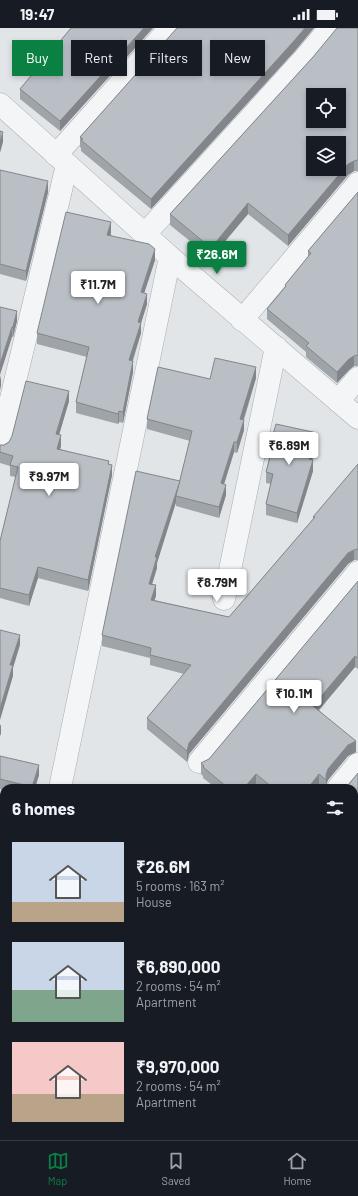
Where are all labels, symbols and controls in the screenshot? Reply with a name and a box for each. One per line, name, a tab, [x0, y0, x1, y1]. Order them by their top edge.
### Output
text: 19:47	[20, 5, 54, 23]
chip: Buy	[12, 40, 63, 76]
chip: Rent	[71, 40, 127, 76]
chip: Filters	[135, 40, 202, 76]
chip: New	[210, 40, 265, 76]
map controls	[306, 88, 346, 176]
button: locate	[306, 88, 346, 128]
button: layers	[306, 136, 346, 176]
pin: ₹26.6M	[184, 241, 250, 275]
text: ₹26.6M	[196, 246, 238, 262]
pin: ₹11.7M	[65, 271, 131, 305]
text: ₹11.7M	[80, 276, 116, 292]
pin: ₹6.89M	[256, 432, 322, 466]
text: ₹6.89M	[268, 437, 310, 453]
pin: ₹9.97M	[16, 463, 82, 497]
text: ₹9.97M	[29, 468, 69, 484]
pin: ₹8.79M	[184, 569, 250, 603]
text: ₹8.79M	[197, 574, 237, 590]
pin: ₹10.1M	[261, 680, 327, 714]
text: ₹10.1M	[276, 685, 312, 701]
icon: filters	[324, 797, 346, 819]
text: 6 homes	[12, 798, 75, 818]
text: ₹26.6M	[136, 856, 190, 876]
icon: home	[44, 858, 92, 906]
text: 5 rooms · 163 m²	[136, 878, 225, 894]
text: House	[136, 894, 172, 910]
text: ₹6,890,000	[136, 956, 220, 976]
icon: home	[44, 958, 92, 1006]
text: 2 rooms · 54 m²	[136, 978, 221, 994]
text: Apartment	[136, 994, 197, 1010]
text: ₹9,970,000	[136, 1056, 220, 1076]
icon: home	[44, 1058, 92, 1106]
text: 2 rooms · 54 m²	[136, 1078, 221, 1094]
text: Apartment	[136, 1094, 197, 1110]
tab: Map	[47, 1150, 69, 1187]
tab: Saved	[162, 1150, 190, 1187]
tab: Home	[283, 1150, 311, 1187]

